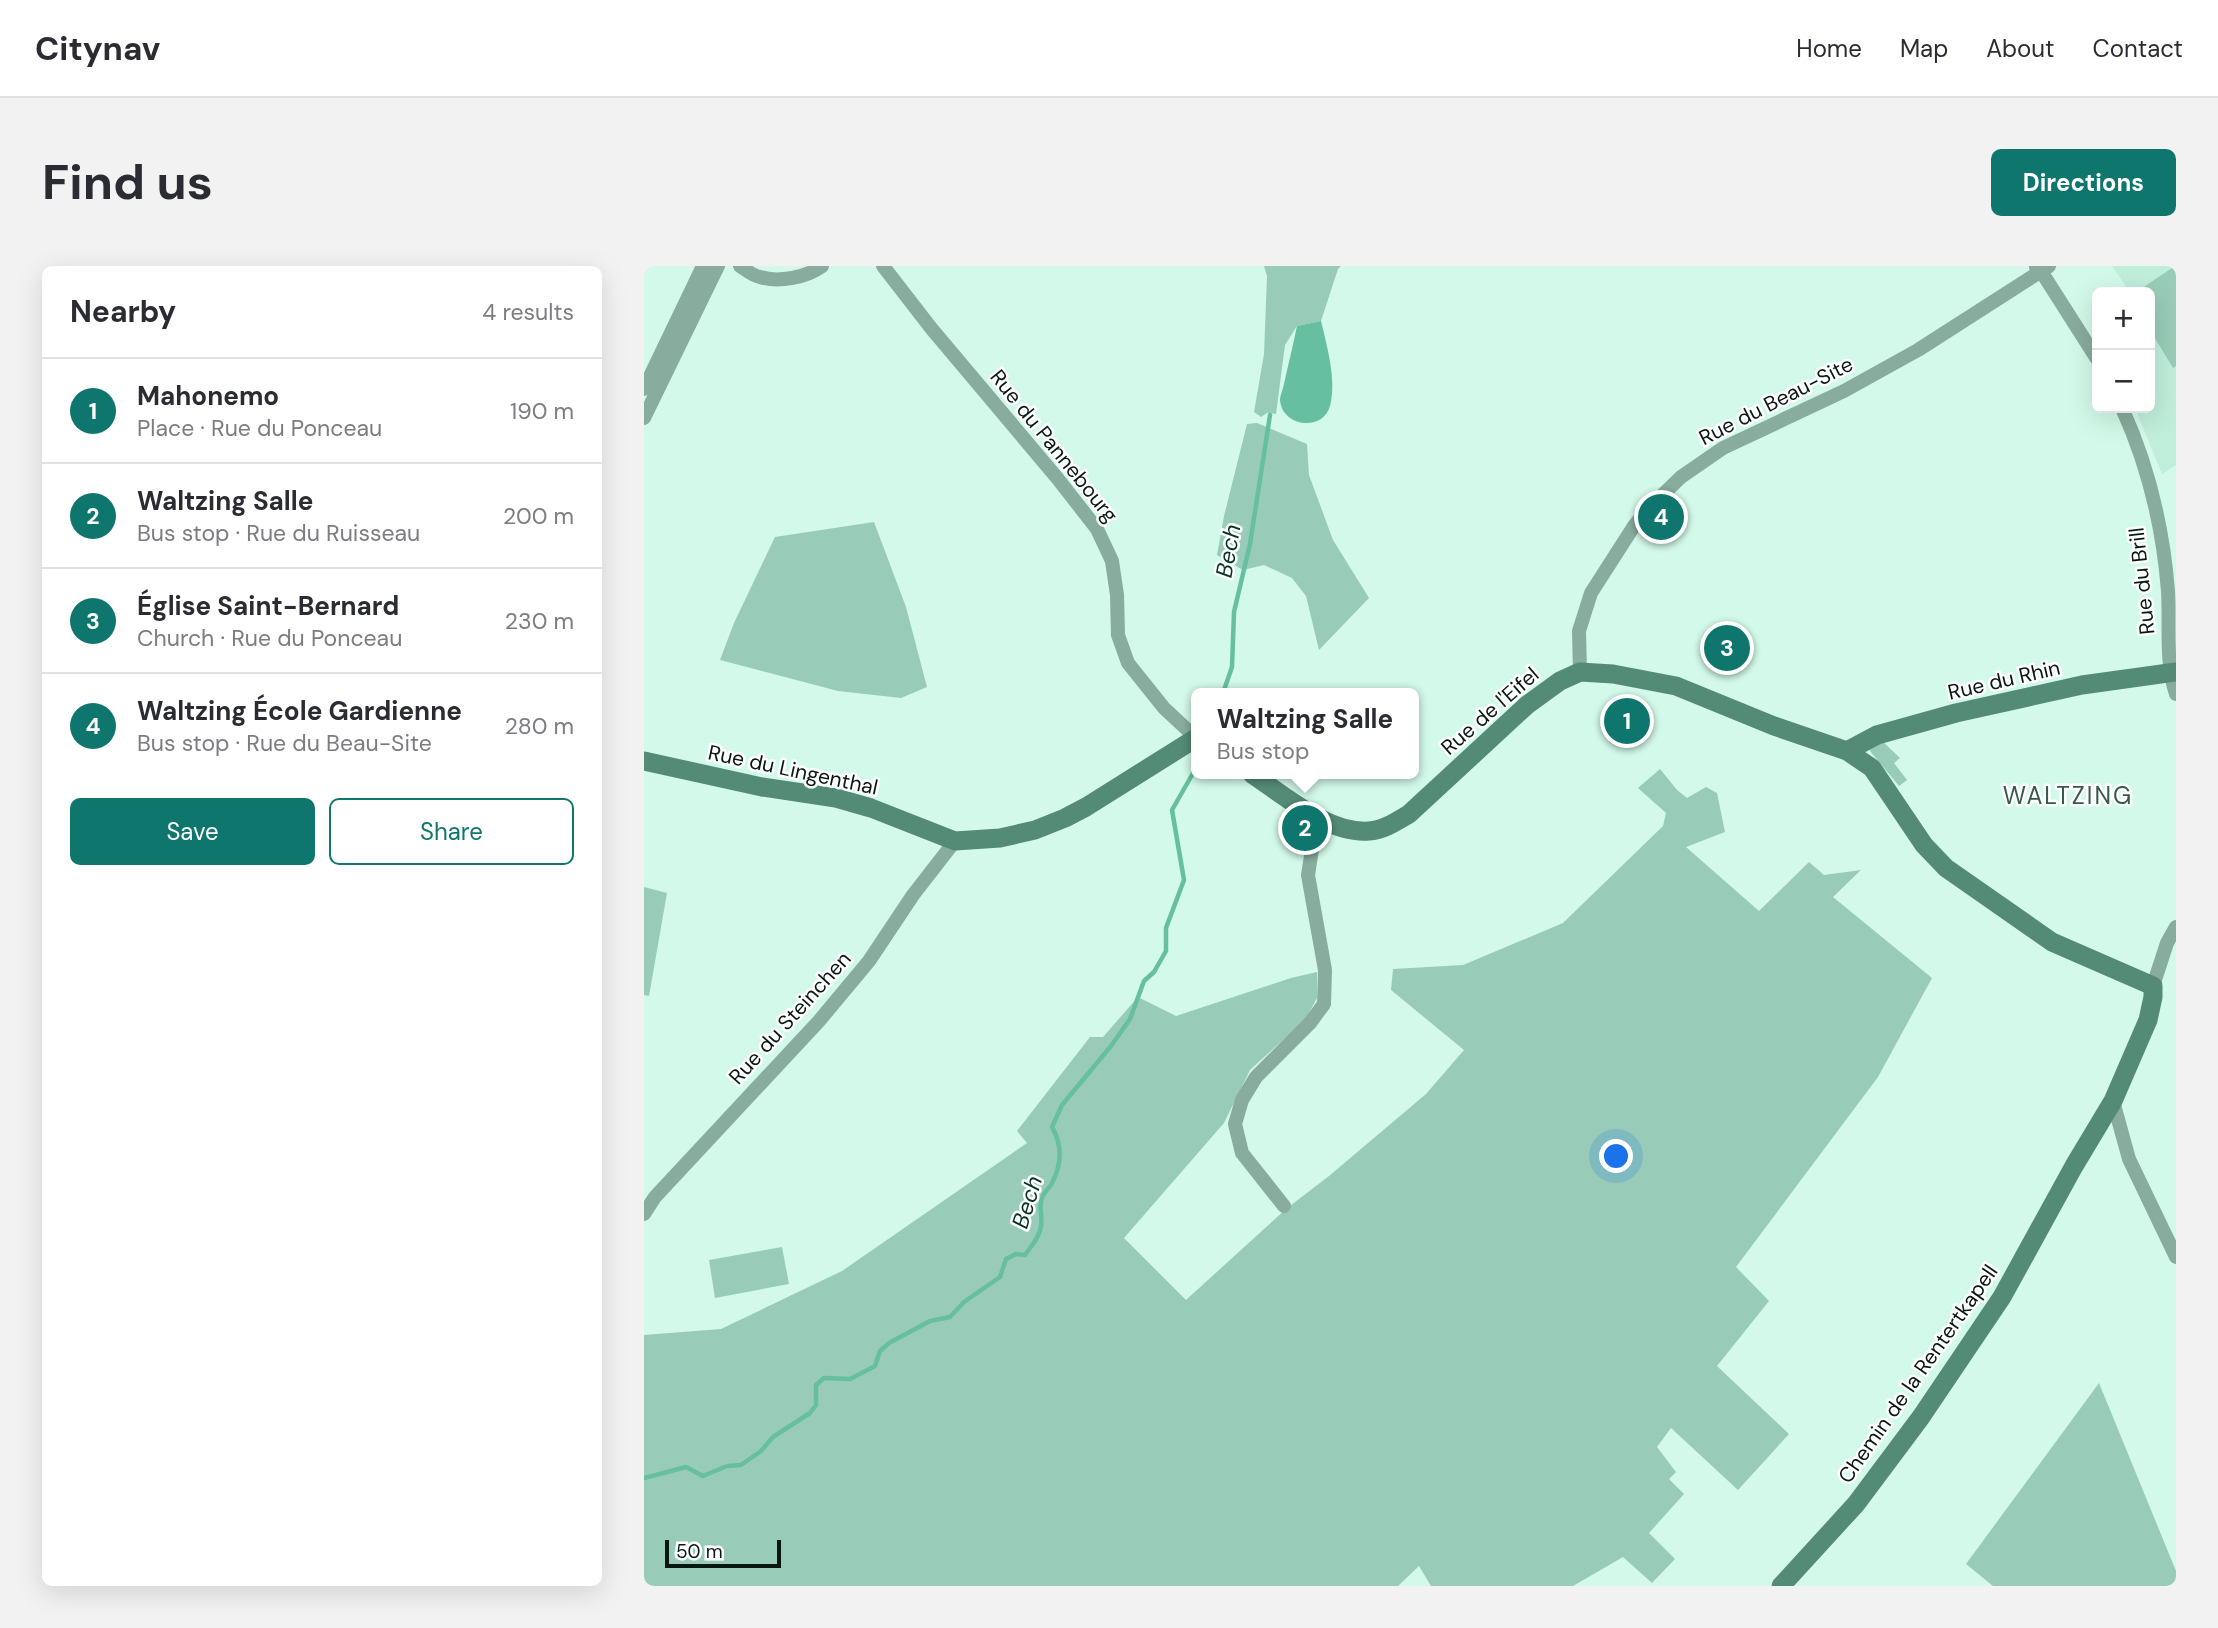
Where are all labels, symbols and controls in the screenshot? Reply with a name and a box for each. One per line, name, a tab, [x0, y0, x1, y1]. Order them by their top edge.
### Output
text: Citynav	[35, 27, 160, 70]
text: Home	[1796, 33, 1862, 64]
text: Map	[1900, 33, 1948, 64]
text: About	[1986, 33, 2055, 64]
text: Contact	[2093, 33, 2183, 64]
button: Directions	[1991, 149, 2176, 216]
text: Find us	[42, 150, 213, 214]
map controls	[2092, 287, 2155, 413]
button: +	[2092, 287, 2155, 350]
text: Nearby	[70, 292, 176, 331]
text: 4 results	[482, 297, 574, 327]
street label: Rue du Beau-Site	[1694, 350, 1858, 452]
button: −	[2092, 350, 2155, 413]
street label: Rue du Pannebourg	[984, 364, 1124, 528]
text: Mahonemo	[137, 379, 279, 413]
text: 1	[89, 396, 97, 426]
text: 190 m	[510, 396, 574, 426]
text: Place · Rue du Ponceau	[137, 413, 382, 443]
text: Waltzing Salle	[137, 484, 313, 518]
pin: 4	[1638, 491, 1684, 543]
text: 2	[86, 501, 100, 531]
text: 200 m	[503, 501, 574, 531]
text: Bus stop · Rue du Ruisseau	[137, 518, 420, 548]
water label: Bech	[1209, 522, 1247, 580]
street label: Rue du Brill	[2122, 526, 2162, 636]
text: Église Saint-Bernard	[137, 589, 399, 623]
text: 3	[86, 606, 100, 636]
text: 230 m	[505, 606, 574, 636]
pin: 3	[1704, 622, 1750, 674]
text: Church · Rue du Ponceau	[137, 623, 402, 653]
street label: Rue du Rhin	[1945, 653, 2063, 707]
street label: Rue de l'Eifel	[1435, 661, 1545, 761]
popup	[1191, 688, 1419, 779]
text: Waltzing École Gardienne	[137, 694, 462, 728]
pin: 1	[1604, 695, 1650, 747]
text: Waltzing Salle	[1217, 702, 1393, 736]
text: 4	[86, 711, 100, 741]
text: 280 m	[505, 711, 574, 741]
text: Bus stop · Rue du Beau-Site	[137, 728, 432, 758]
text: Bus stop	[1217, 736, 1309, 766]
street label: Rue du Lingenthal	[706, 738, 880, 802]
district label: WALTZING	[2003, 780, 2133, 811]
button: Save	[70, 798, 315, 865]
button: Share	[329, 798, 574, 865]
pin: 2	[1282, 802, 1328, 854]
street label: Rue du Steinchen	[723, 945, 857, 1091]
your location	[1599, 1139, 1633, 1173]
water label: Bech	[1005, 1172, 1049, 1232]
street label: Chemin de la Rentertkapell	[1832, 1259, 2004, 1489]
scale bar	[665, 1537, 780, 1569]
text: 50 m	[676, 1539, 723, 1564]

